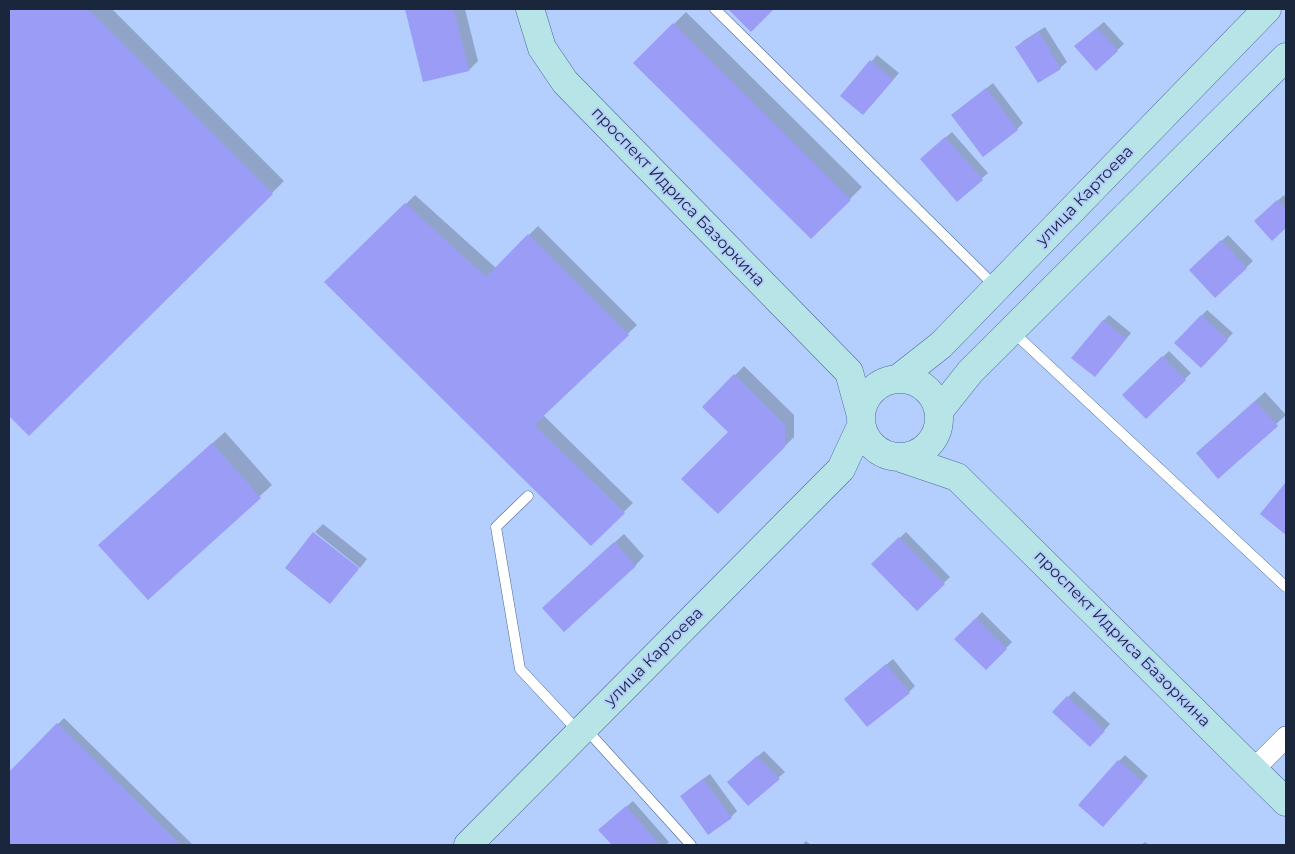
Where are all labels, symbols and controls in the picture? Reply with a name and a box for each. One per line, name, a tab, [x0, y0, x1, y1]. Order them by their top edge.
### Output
street label: проспект Идриса Базоркина	[587, 103, 769, 291]
street label: улица Картоева	[1032, 142, 1138, 250]
street label: проспект Идриса Базоркина	[1030, 547, 1214, 731]
street label: улица Картоева	[601, 604, 707, 710]

